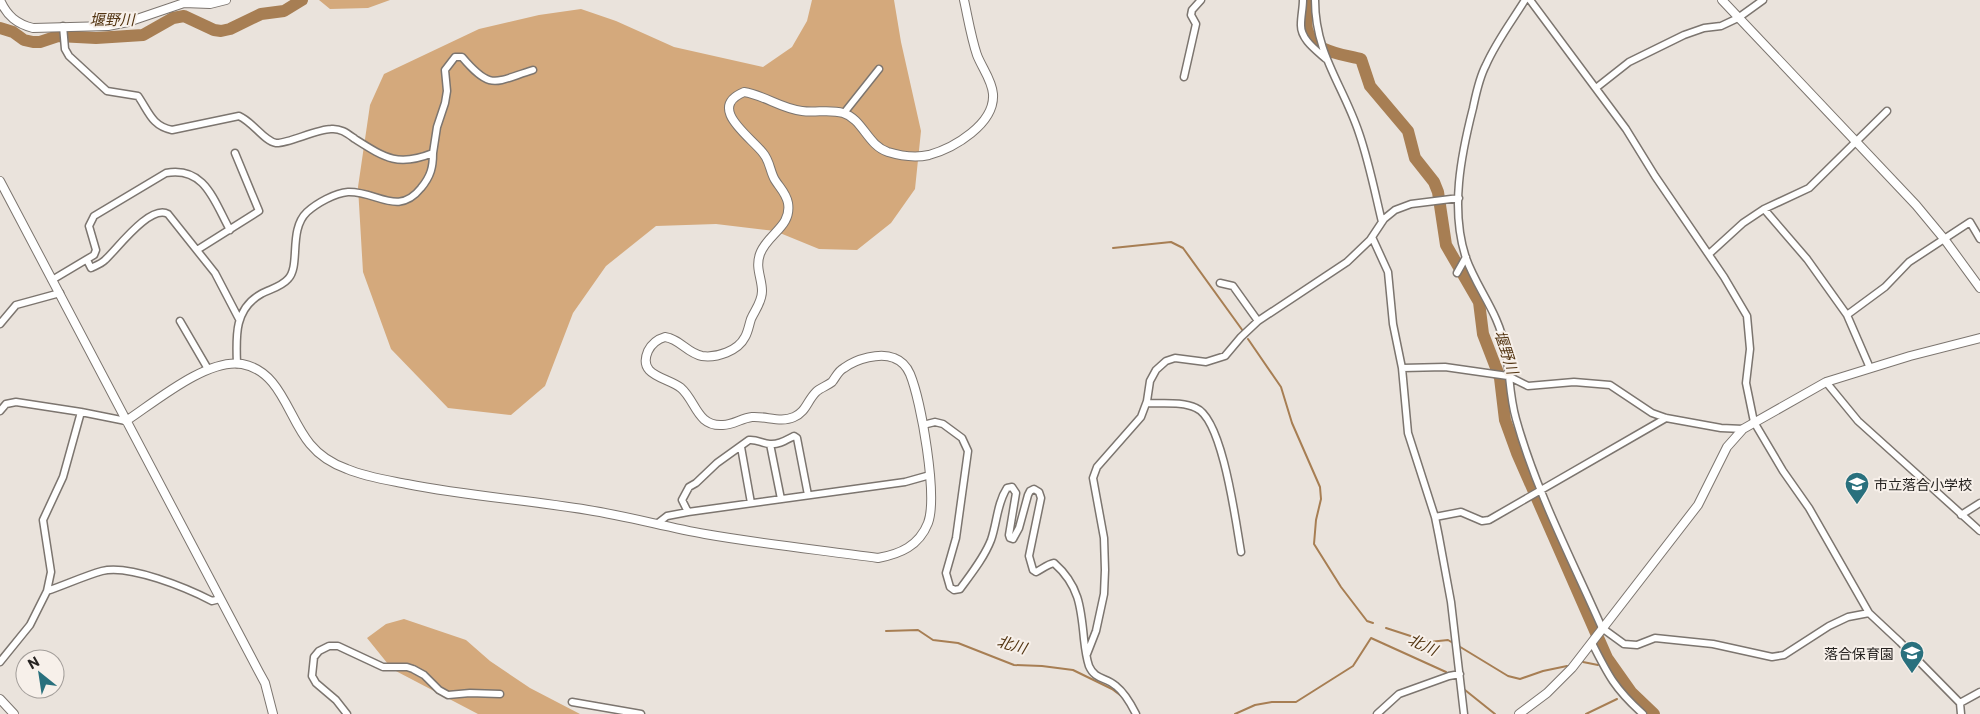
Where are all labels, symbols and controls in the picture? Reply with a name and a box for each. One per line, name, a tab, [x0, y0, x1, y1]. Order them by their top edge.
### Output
water label: 堰野川	[89, 10, 136, 28]
water label: 堰野川	[1491, 328, 1523, 378]
school or university icon: 市立落合小学校	[1844, 471, 1870, 505]
place label: 市立落合小学校	[1874, 476, 1972, 493]
water label: 北川	[1406, 630, 1442, 659]
water label: 北川	[995, 631, 1031, 657]
school or university icon: 落合保育園	[1899, 640, 1925, 674]
place label: 落合保育園	[1824, 645, 1894, 662]
north arrow	[15, 649, 65, 699]
text: N	[24, 652, 42, 672]

